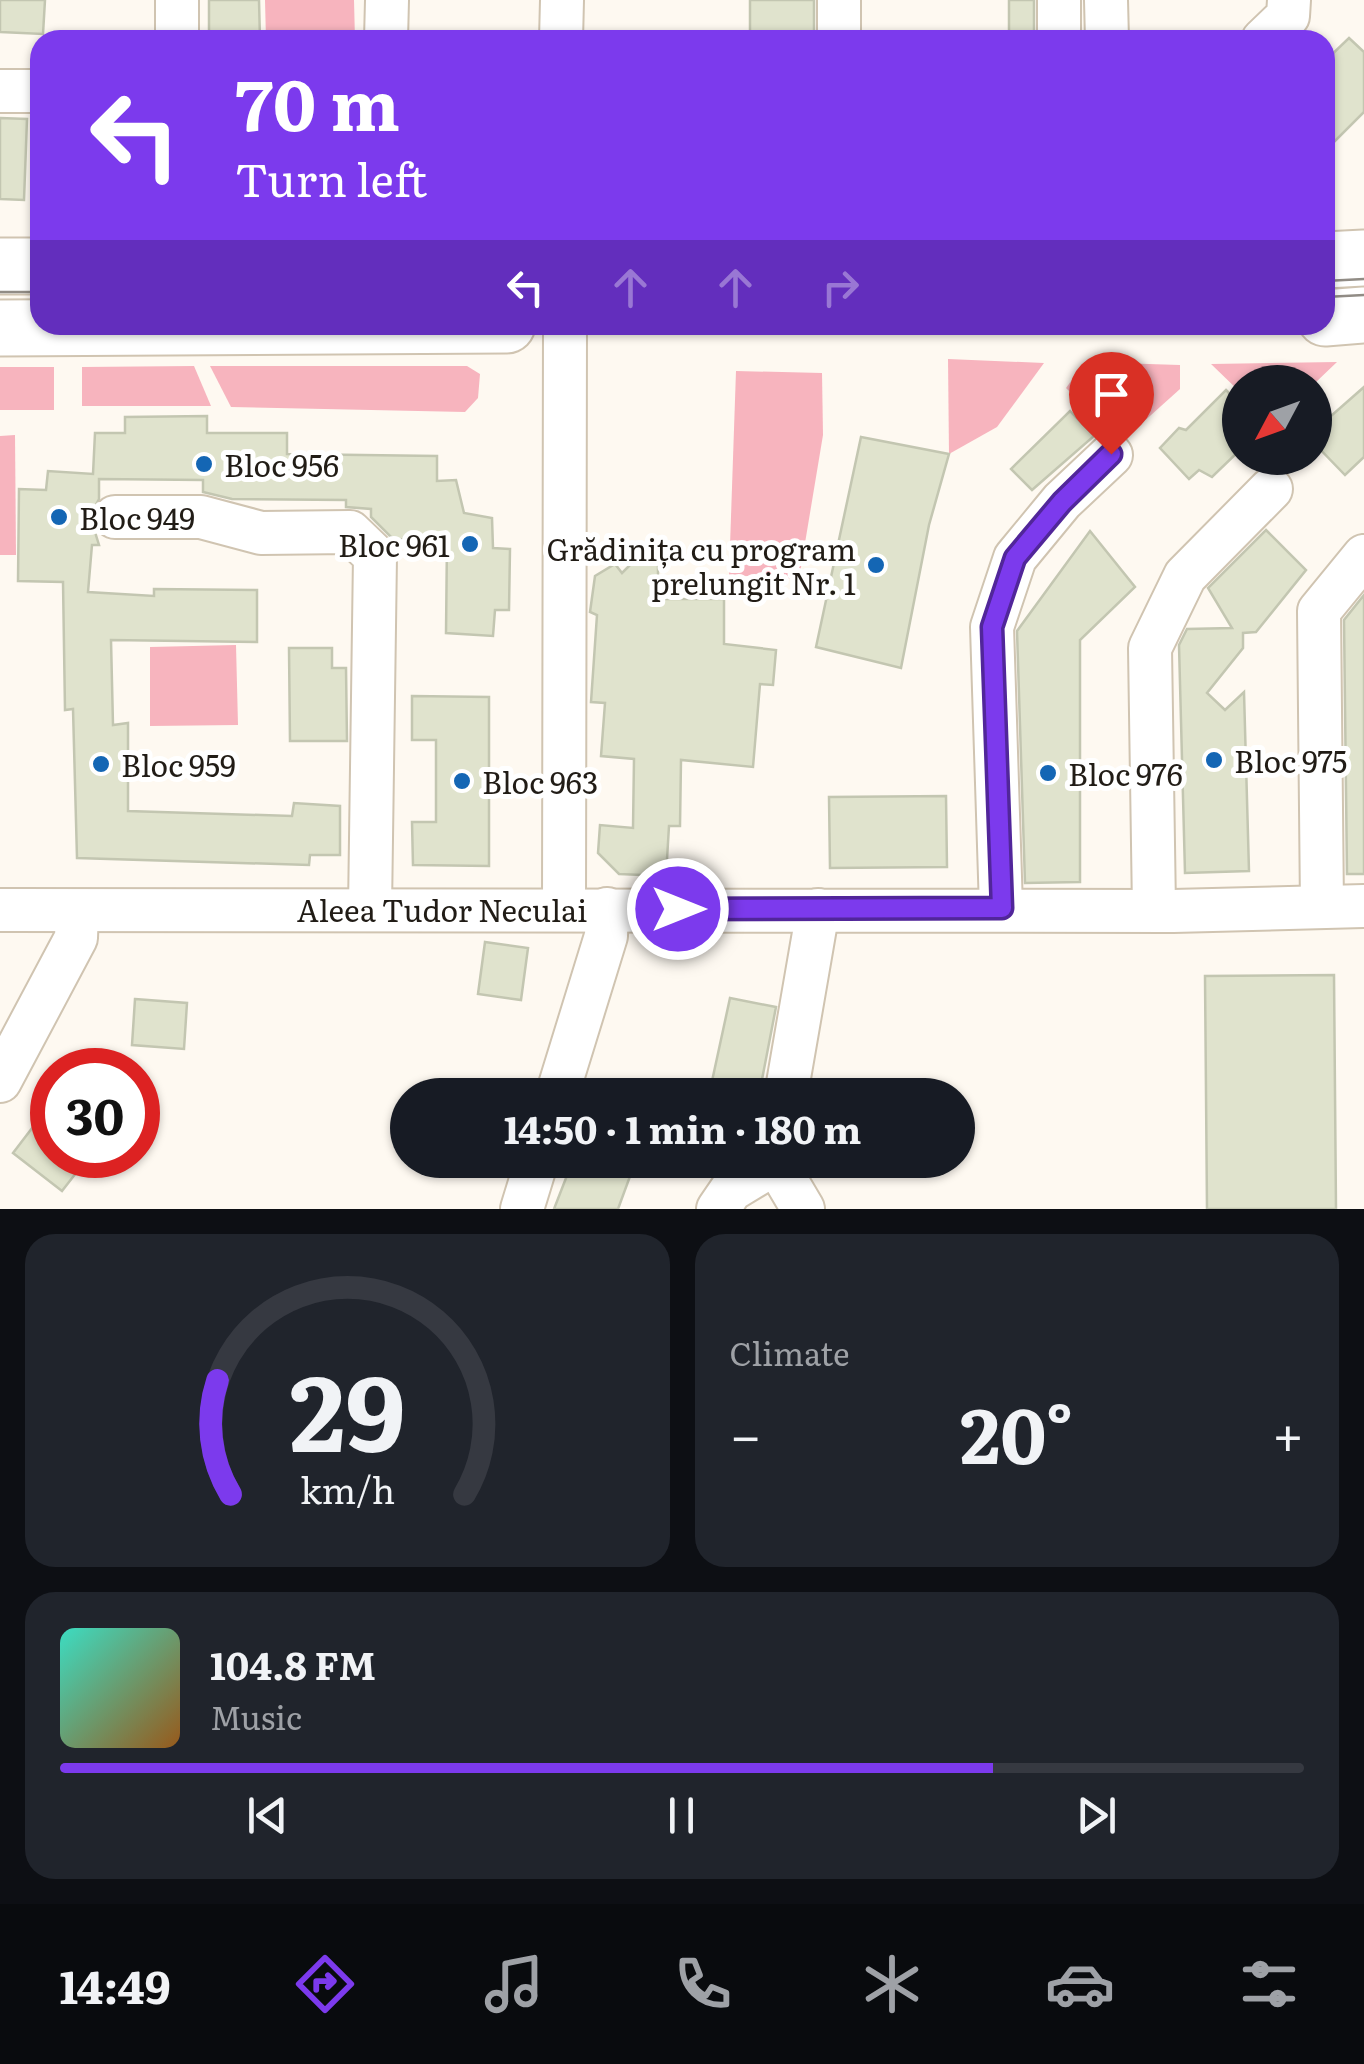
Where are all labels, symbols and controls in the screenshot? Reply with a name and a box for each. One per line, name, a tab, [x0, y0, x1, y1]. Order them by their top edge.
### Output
text: 70 m	[235, 49, 400, 153]
icon: left	[70, 70, 200, 200]
text: Turn left	[235, 144, 427, 211]
icon: left	[498, 260, 553, 315]
icon: ahead	[603, 260, 658, 315]
icon: ahead	[708, 260, 763, 315]
icon: right	[813, 260, 868, 315]
pin	[1069, 352, 1154, 455]
north arrow	[1222, 365, 1332, 475]
map controls	[1222, 365, 1332, 475]
icon: arrive	[1084, 367, 1139, 422]
place label: Bloc 956	[224, 442, 339, 486]
marker: Bloc 956	[193, 453, 215, 475]
place label: Bloc 949	[79, 495, 195, 539]
marker: Bloc 949	[48, 506, 70, 528]
place label: Bloc 961	[338, 522, 450, 566]
place label: Grădinița cu program prelungit Nr. 1	[546, 526, 856, 604]
marker: Bloc 961	[459, 533, 481, 555]
marker: Grădinița cu program prelungit Nr. 1	[865, 554, 887, 576]
place label: Bloc 975	[1234, 738, 1347, 782]
place label: Bloc 959	[121, 742, 236, 786]
marker: Bloc 975	[1203, 749, 1225, 771]
place label: Bloc 976	[1068, 751, 1183, 795]
marker: Bloc 959	[90, 753, 112, 775]
place label: Bloc 963	[482, 759, 598, 803]
marker: Bloc 976	[1037, 762, 1059, 784]
marker: Bloc 963	[451, 770, 473, 792]
position arrow	[626, 857, 730, 961]
street label: Aleea Tudor Neculai	[297, 887, 587, 931]
speed limit sign: 30	[30, 1048, 160, 1178]
text: 14:50 · 1 min · 180 m	[504, 1099, 861, 1156]
text: Climate	[730, 1328, 850, 1376]
text: 29	[289, 1330, 405, 1484]
text: 20°	[960, 1376, 1073, 1487]
text: −	[730, 1391, 762, 1473]
text: +	[1272, 1391, 1304, 1473]
text: km/h	[300, 1462, 395, 1515]
text: 104.8 FM	[210, 1635, 376, 1692]
text: Music	[210, 1692, 302, 1740]
icon: previous	[240, 1788, 295, 1843]
icon: pause	[654, 1788, 709, 1843]
icon: next	[1069, 1788, 1124, 1843]
icon: directions	[290, 1949, 360, 2019]
icon: music	[479, 1949, 549, 2019]
icon: phone	[668, 1949, 738, 2019]
icon: climate	[857, 1949, 927, 2019]
icon: car	[1045, 1949, 1115, 2019]
icon: filters	[1234, 1949, 1304, 2019]
text: 14:49	[59, 1951, 171, 2018]

